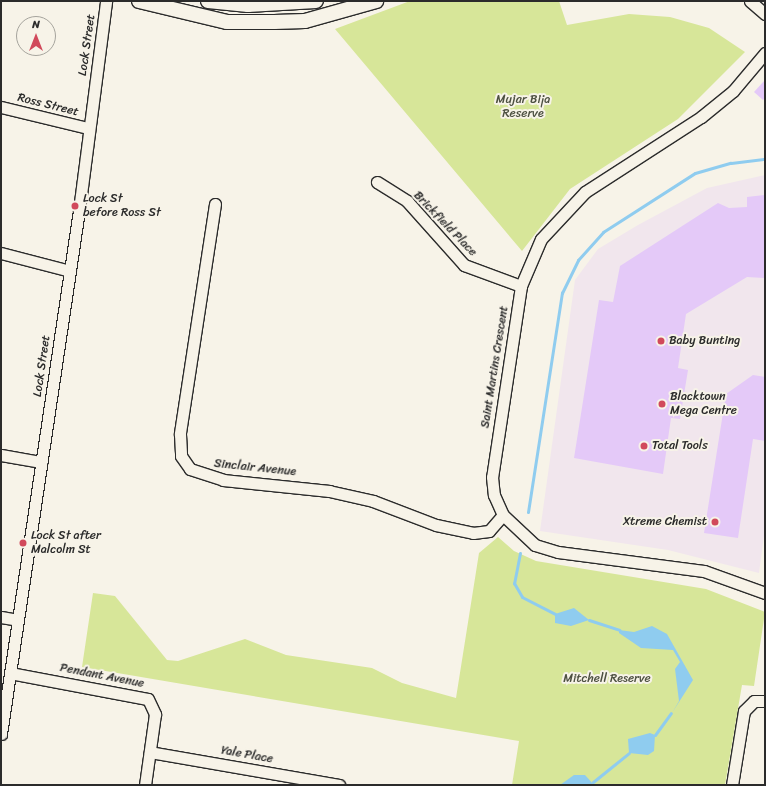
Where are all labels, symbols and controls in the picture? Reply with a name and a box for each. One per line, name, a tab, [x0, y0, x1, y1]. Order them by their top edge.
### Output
street label: Lock Street	[76, 13, 98, 77]
text: N	[32, 15, 40, 34]
north arrow	[16, 16, 56, 56]
street label: Ross Street	[16, 90, 80, 120]
park label: Mujar Bija Reserve	[496, 93, 550, 121]
street label: Brickfield Place	[410, 188, 480, 260]
place label: Lock St before Ross St	[83, 192, 161, 220]
marker: Lock St before Ross St	[70, 201, 80, 211]
street label: Saint Martins Crescent	[478, 305, 512, 429]
street label: Lock Street	[31, 334, 53, 398]
place label: Baby Bunting	[669, 334, 740, 348]
marker: Baby Bunting	[656, 336, 666, 346]
place label: Blacktown Mega Centre	[670, 390, 738, 418]
marker: Blacktown Mega Centre	[657, 399, 667, 409]
place label: Total Tools	[652, 439, 708, 453]
marker: Total Tools	[639, 441, 649, 451]
street label: Sinclair Avenue	[213, 457, 297, 479]
place label: Xtreme Chemist	[623, 515, 707, 529]
marker: Xtreme Chemist	[710, 517, 720, 527]
place label: Lock St after Malcolm St	[31, 529, 101, 557]
marker: Lock St after Malcolm St	[18, 538, 28, 548]
street label: Pendant Avenue	[59, 661, 145, 691]
park label: Mitchell Reserve	[563, 672, 651, 686]
street label: Yale Place	[220, 743, 274, 767]

